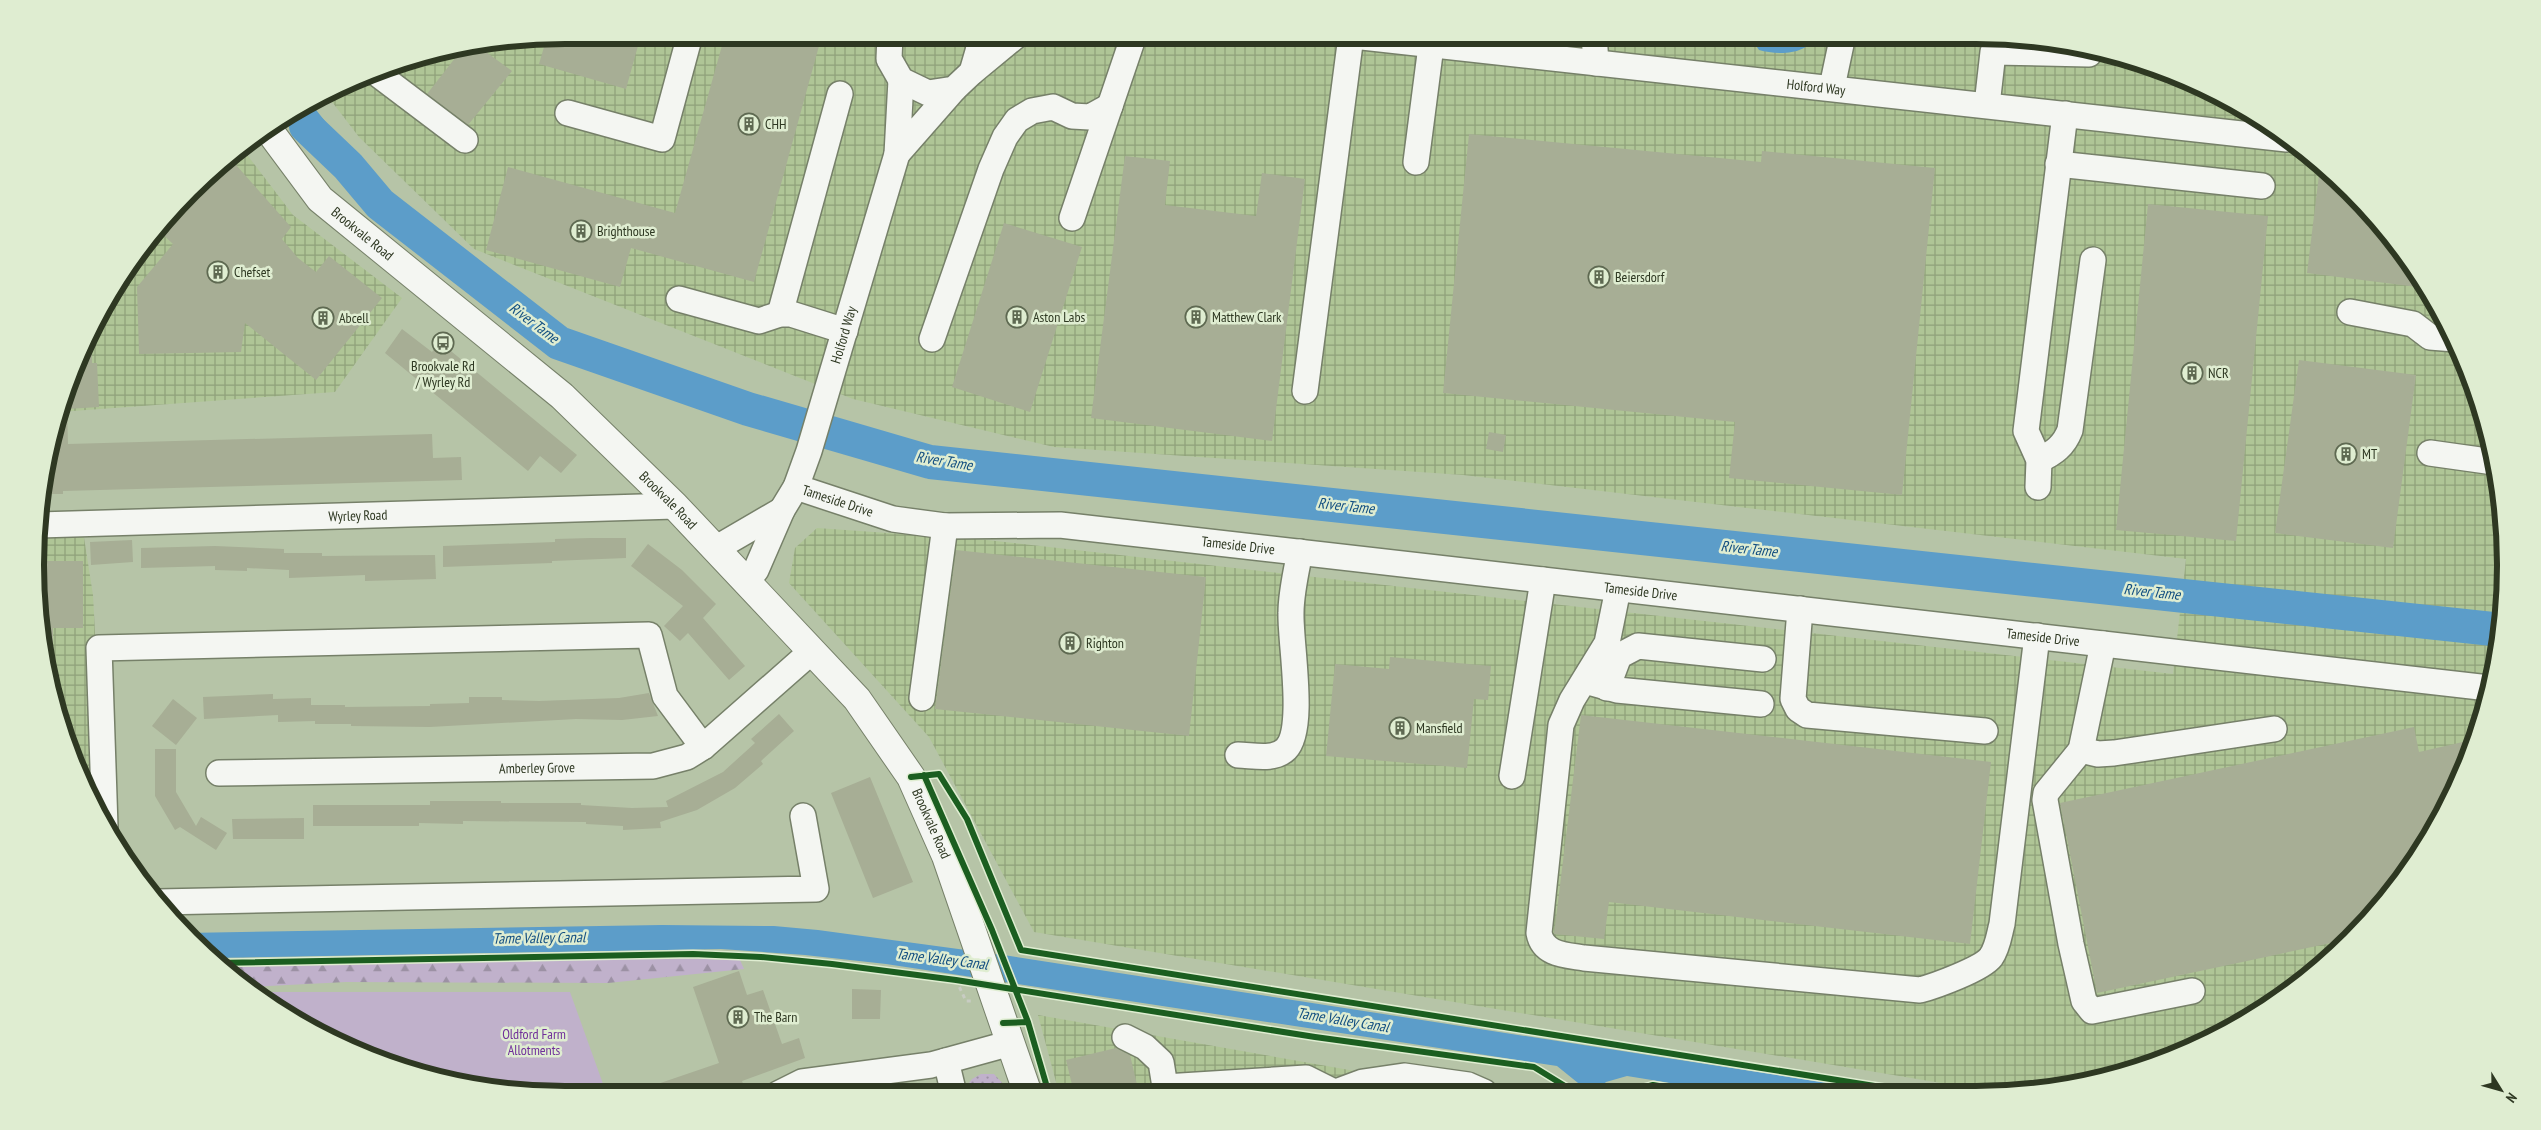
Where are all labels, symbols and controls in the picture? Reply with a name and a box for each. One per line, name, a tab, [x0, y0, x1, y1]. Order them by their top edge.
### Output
street label: Holford Way	[1786, 75, 1847, 99]
building icon: CHH	[737, 112, 761, 136]
place label: CHH	[765, 115, 786, 133]
street label: Brookvale Road	[328, 203, 397, 264]
building icon: Brighthouse	[569, 219, 593, 243]
place label: Brighthouse	[597, 222, 656, 240]
building icon: Chefset	[206, 260, 230, 284]
place label: Chefset	[234, 263, 270, 281]
building icon: Beiersdorf	[1587, 265, 1611, 289]
place label: Beiersdorf	[1615, 268, 1665, 286]
water label: River Tame	[506, 298, 563, 348]
street label: Holford Way	[826, 303, 861, 366]
building icon: Aston Labs	[1005, 305, 1029, 329]
building icon: Matthew Clark	[1184, 305, 1208, 329]
building icon: Abcell	[311, 306, 335, 330]
place label: Aston Labs	[1033, 308, 1086, 326]
place label: Matthew Clark	[1212, 308, 1282, 326]
place label: Abcell	[339, 309, 369, 327]
bus stop icon: Brookvale Rd / Wyrley Rd	[431, 331, 455, 355]
place label: Brookvale Rd / Wyrley Rd	[411, 357, 475, 391]
building icon: NCR	[2180, 361, 2204, 385]
place label: NCR	[2208, 364, 2229, 382]
building icon: MT	[2334, 442, 2358, 466]
place label: MT	[2362, 445, 2378, 463]
water label: River Tame	[915, 447, 974, 474]
street label: Brookvale Road	[635, 467, 701, 533]
street label: Tameside Drive	[800, 481, 876, 521]
water label: River Tame	[1317, 493, 1376, 518]
street label: Wyrley Road	[328, 506, 388, 525]
street label: Tameside Drive	[1201, 532, 1276, 558]
water label: River Tame	[1720, 536, 1779, 561]
street label: Tameside Drive	[1603, 578, 1678, 604]
water label: River Tame	[2123, 579, 2182, 604]
street label: Tameside Drive	[2005, 624, 2081, 650]
building icon: Righton	[1058, 631, 1082, 655]
place label: Righton	[1086, 634, 1124, 652]
building icon: Mansfield	[1388, 716, 1412, 740]
place label: Mansfield	[1416, 719, 1463, 737]
street label: Amberley Grove	[499, 758, 575, 777]
street label: Brookvale Road	[908, 786, 955, 861]
water label: Tame Valley Canal	[493, 927, 587, 948]
water label: Tame Valley Canal	[895, 943, 991, 974]
water label: Tame Valley Canal	[1296, 1003, 1392, 1036]
building icon: The Barn	[726, 1005, 750, 1029]
place label: The Barn	[754, 1008, 797, 1026]
park label: Oldford Farm Allotments	[502, 1025, 566, 1059]
north arrow	[2476, 1065, 2526, 1115]
text: N	[2502, 1089, 2521, 1106]

